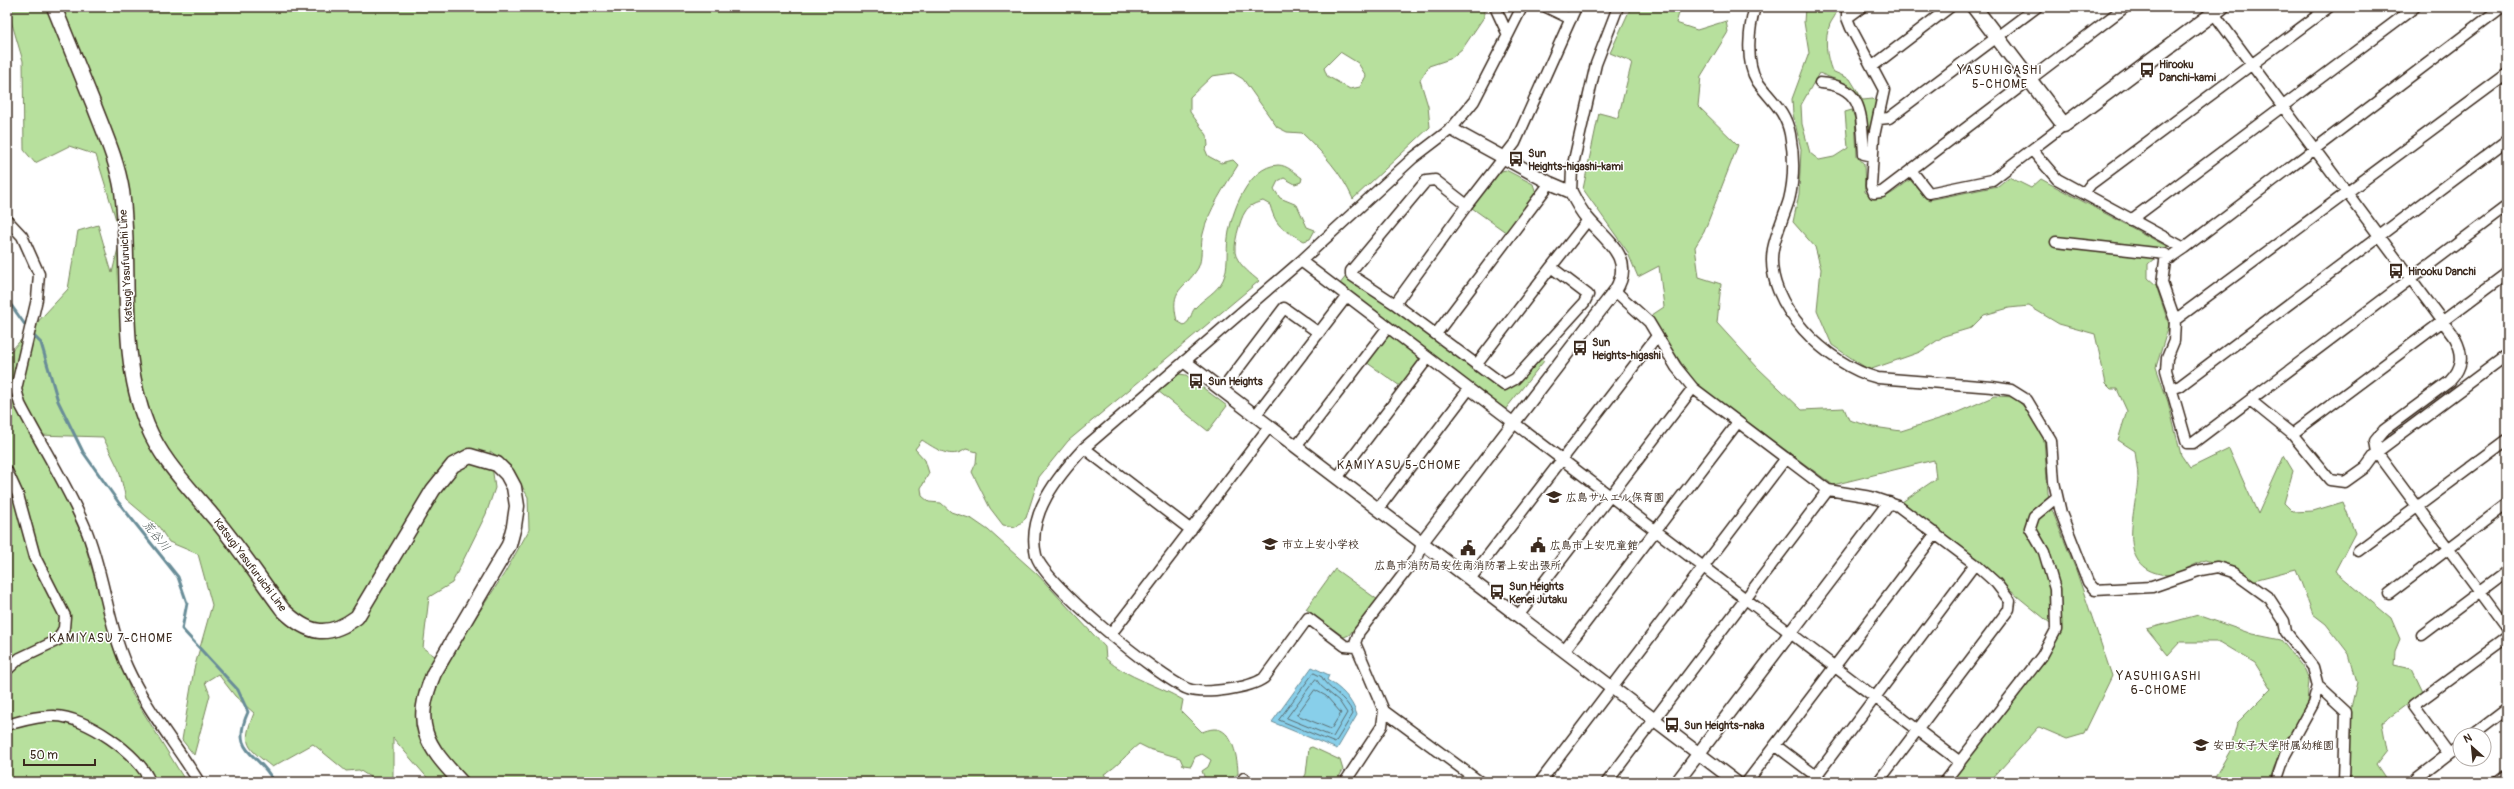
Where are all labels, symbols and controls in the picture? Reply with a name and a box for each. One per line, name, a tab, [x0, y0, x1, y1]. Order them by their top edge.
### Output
place label: Hirooku Danchi-kami	[2159, 58, 2216, 84]
bus stop icon: Hirooku Danchi-kami	[2138, 61, 2156, 79]
district label: YASUHIGASHI 5-CHOME	[1956, 63, 2043, 92]
place label: Sun Heights-higashi-kami	[1528, 147, 1623, 173]
bus stop icon: Sun Heights-higashi-kami	[1507, 150, 1525, 168]
street label: Katsugi Yasufuruichi Line	[117, 209, 135, 323]
bus stop icon: Hirooku Danchi	[2387, 262, 2405, 280]
place label: Hirooku Danchi	[2408, 265, 2476, 278]
place label: Sun Heights-higashi	[1592, 336, 1661, 362]
bus stop icon: Sun Heights-higashi	[1571, 339, 1589, 357]
bus stop icon: Sun Heights	[1187, 372, 1205, 390]
place label: Sun Heights	[1208, 375, 1263, 388]
district label: KAMIYASU 5-CHOME	[1337, 458, 1461, 473]
school or university icon: 広島サムエル保育園	[1545, 488, 1563, 506]
place label: 広島サムエル保育園	[1566, 491, 1665, 504]
street label: Katsugi Yasufuruichi Line	[211, 516, 290, 615]
water label: 荒谷川	[139, 517, 173, 555]
school or university icon: 市立上安小学校	[1261, 535, 1279, 553]
public building icon: 広島市上安児童館	[1529, 536, 1547, 554]
place label: 市立上安小学校	[1282, 538, 1359, 551]
public building icon: 広島市消防局安佐南消防署上安出張所	[1459, 539, 1477, 557]
place label: 広島市上安児童館	[1550, 539, 1638, 552]
place label: 広島市消防局安佐南消防署上安出張所	[1375, 559, 1562, 572]
place label: Sun Heights Kenei Jutaku	[1509, 580, 1568, 606]
bus stop icon: Sun Heights Kenei Jutaku	[1488, 583, 1506, 601]
district label: KAMIYASU 7-CHOME	[49, 631, 173, 646]
district label: YASUHIGASHI 6-CHOME	[2115, 669, 2202, 698]
bus stop icon: Sun Heights-naka	[1663, 716, 1681, 734]
place label: Sun Heights-naka	[1684, 719, 1764, 732]
north arrow	[2452, 727, 2492, 767]
text: N	[2461, 731, 2474, 746]
school or university icon: 安田女子大学附属幼稚園	[2192, 736, 2210, 754]
place label: 安田女子大学附属幼稚園	[2213, 739, 2334, 752]
scale bar	[24, 741, 95, 767]
text: 50 m	[30, 748, 58, 763]

